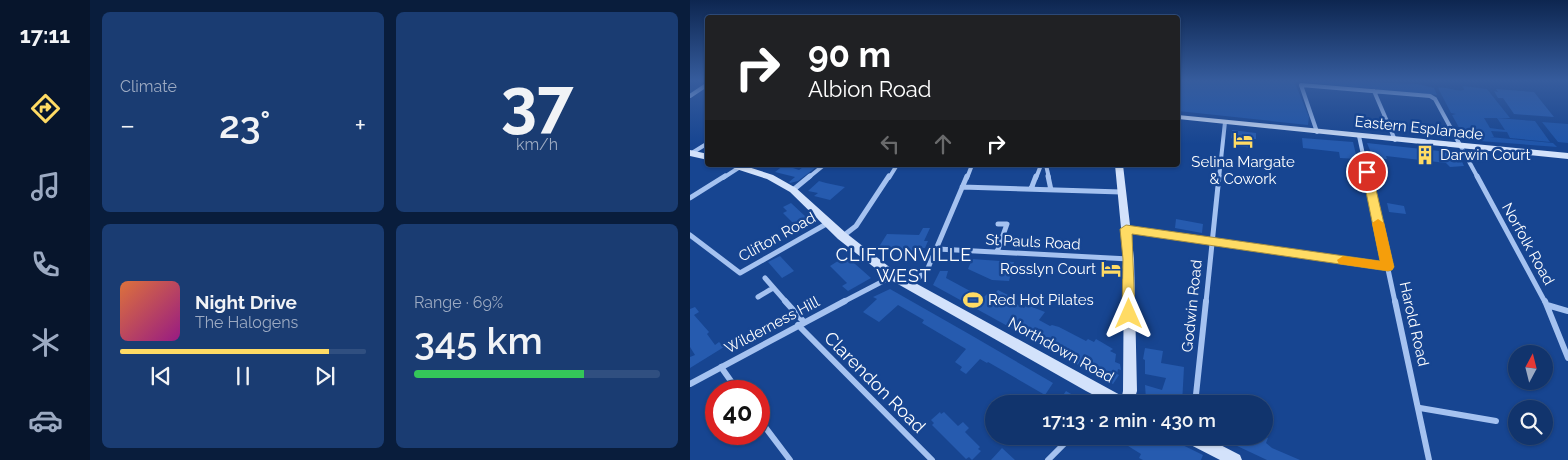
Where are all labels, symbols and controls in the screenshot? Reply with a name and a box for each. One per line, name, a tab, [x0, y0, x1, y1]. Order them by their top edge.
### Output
text: 17:11	[20, 22, 70, 48]
text: 90 m	[808, 34, 891, 75]
icon: right	[725, 35, 790, 100]
text: 37	[501, 64, 573, 140]
text: Albion Road	[808, 76, 932, 102]
text: Climate	[120, 77, 177, 96]
icon: directions	[28, 91, 63, 126]
text: 23°	[219, 102, 271, 147]
text: −	[120, 109, 135, 142]
text: +	[354, 109, 366, 142]
street label: Eastern Esplanade	[1354, 112, 1484, 144]
hotel icon: Selina Margate & Cowork	[1232, 129, 1254, 151]
icon: left	[876, 130, 904, 158]
icon: ahead	[929, 130, 957, 158]
icon: right	[982, 130, 1010, 158]
text: km/h	[516, 135, 558, 154]
building icon: Darwin Court	[1414, 144, 1436, 166]
place label: Darwin Court	[1440, 146, 1531, 164]
pin	[1346, 151, 1388, 193]
place label: Selina Margate & Cowork	[1191, 153, 1295, 188]
icon: arrive	[1353, 158, 1381, 186]
icon: music	[28, 169, 63, 204]
street label: Norfolk Road	[1498, 200, 1558, 288]
street label: Clifton Road	[735, 209, 819, 265]
street label: St Pauls Road	[985, 231, 1081, 253]
district label: CLIFTONVILLE WEST	[836, 244, 972, 286]
icon: phone	[28, 247, 63, 282]
hotel icon: Rosslyn Court	[1100, 258, 1122, 280]
street label: Godwin Road	[1178, 259, 1206, 353]
place label: Rosslyn Court	[1000, 260, 1096, 278]
street label: Harold Road	[1396, 280, 1432, 368]
position arrow	[1102, 287, 1154, 339]
sports icon: Red Hot Pilates	[962, 289, 984, 311]
text: Night Drive	[195, 291, 297, 313]
place label: Red Hot Pilates	[988, 291, 1094, 309]
street label: Wilderness Hill	[722, 292, 823, 358]
text: Range · 69%	[414, 293, 503, 312]
text: The Halogens	[195, 313, 298, 332]
street label: Northdown Road	[1005, 313, 1117, 387]
text: 345 km	[414, 318, 543, 363]
icon: climate	[28, 325, 63, 360]
street label: Clarendon Road	[820, 327, 930, 437]
north arrow	[1508, 345, 1552, 390]
map controls	[1508, 345, 1553, 445]
icon: previous	[147, 362, 175, 390]
icon: pause	[229, 362, 257, 390]
icon: next	[311, 362, 339, 390]
speed limit sign: 40	[705, 380, 770, 445]
button: search	[1508, 400, 1553, 445]
icon: car	[28, 403, 63, 438]
text: 17:13 · 2 min · 430 m	[1042, 409, 1216, 431]

